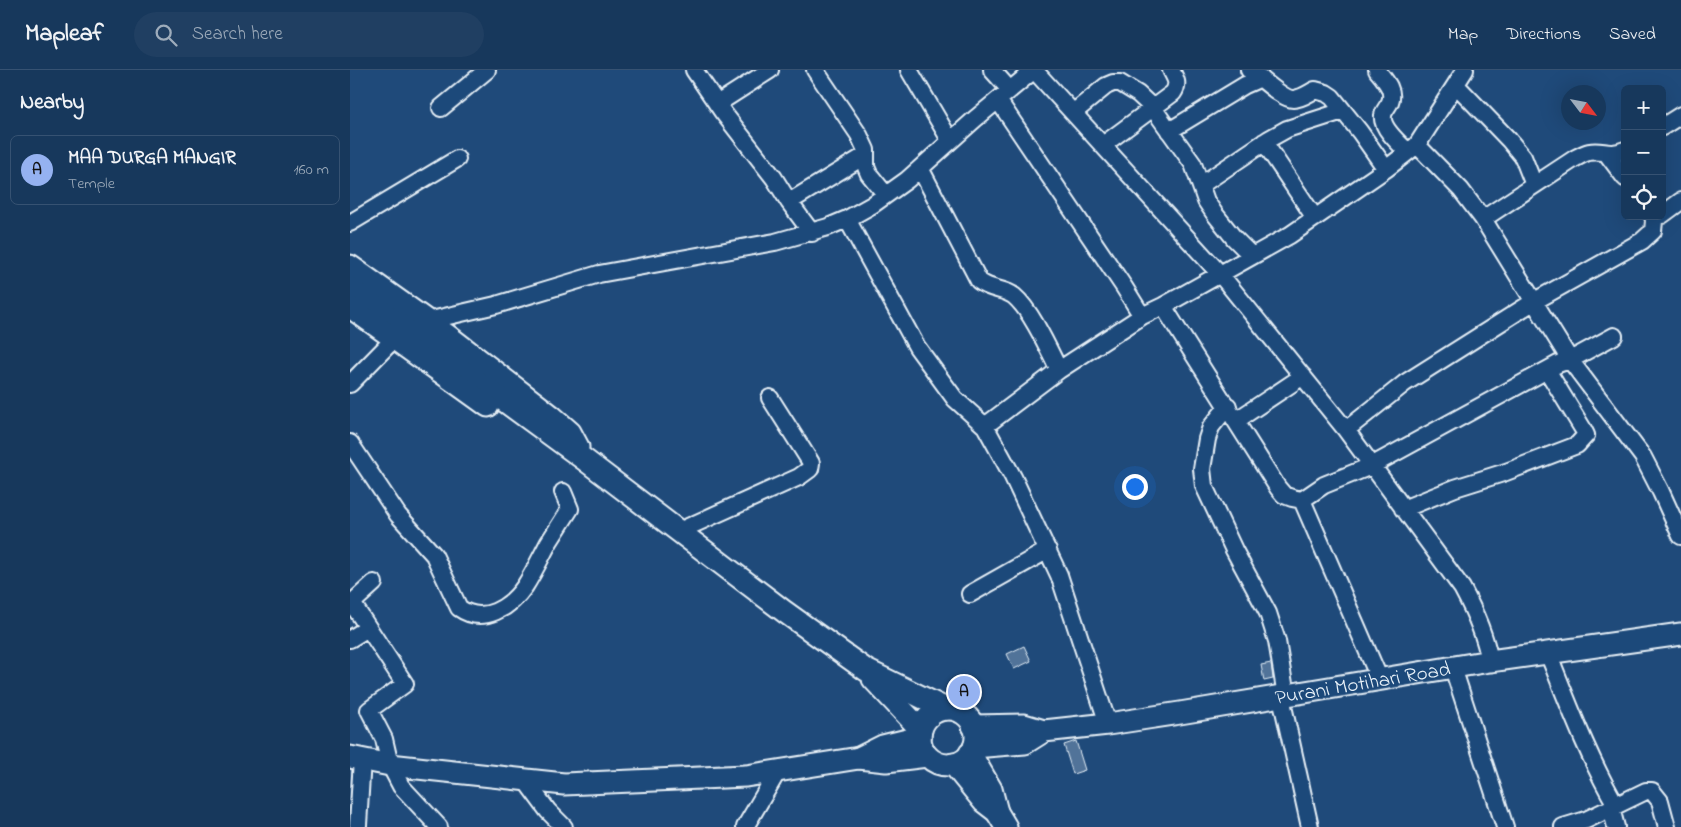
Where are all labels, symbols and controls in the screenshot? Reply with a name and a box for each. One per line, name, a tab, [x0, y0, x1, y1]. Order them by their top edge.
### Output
search box	[134, 12, 484, 57]
text: Mapleaf	[25, 17, 104, 52]
icon: search	[152, 21, 180, 49]
text: Search here	[192, 21, 283, 48]
text: Map	[1448, 22, 1478, 48]
text: Directions	[1506, 22, 1581, 48]
text: Saved	[1609, 22, 1656, 48]
north arrow	[1561, 85, 1606, 130]
map controls	[1621, 85, 1666, 220]
button: +	[1621, 85, 1666, 130]
text: Nearby	[20, 88, 84, 118]
button: −	[1621, 130, 1666, 175]
text: MAA DURGA MANGIR	[68, 145, 236, 172]
text: A	[32, 158, 42, 182]
text: 160 m	[294, 158, 329, 182]
text: Temple	[68, 172, 115, 196]
button: locate	[1621, 175, 1666, 220]
your location	[1122, 474, 1148, 500]
street label: Purani Motihari Road	[1273, 655, 1453, 714]
pin: A	[948, 673, 980, 711]

